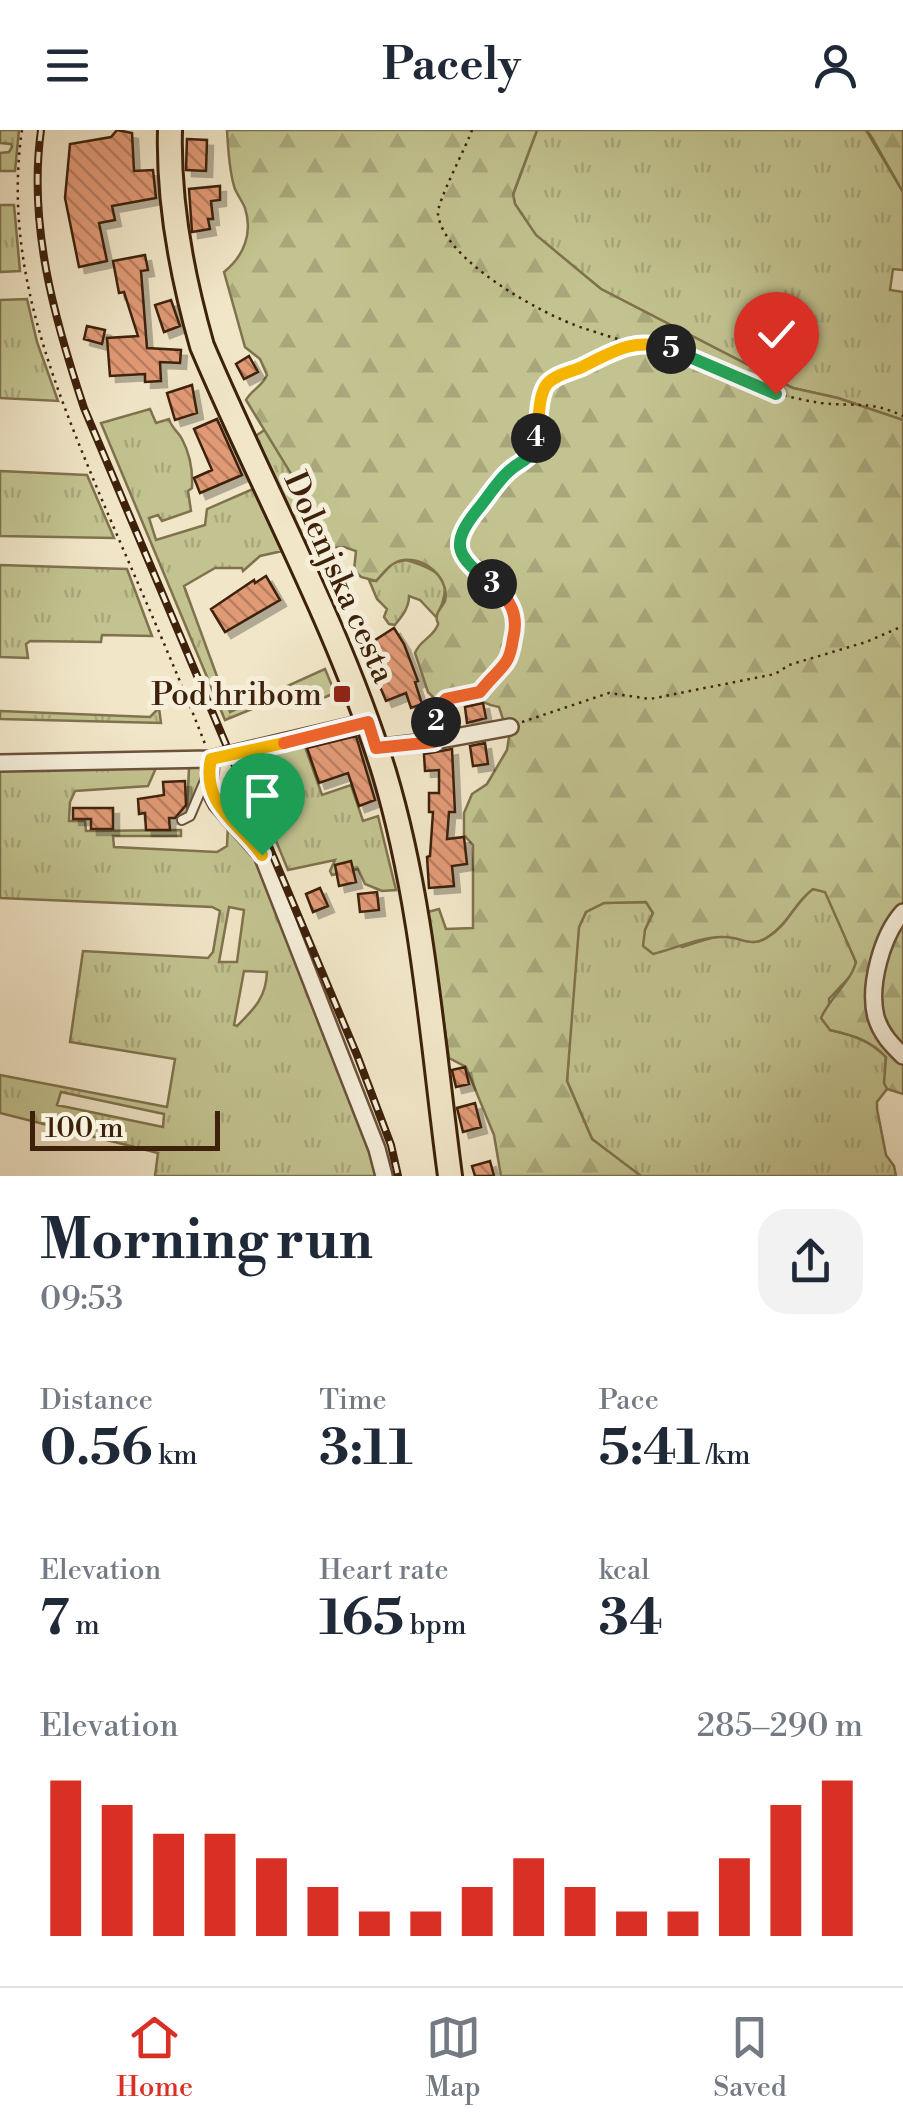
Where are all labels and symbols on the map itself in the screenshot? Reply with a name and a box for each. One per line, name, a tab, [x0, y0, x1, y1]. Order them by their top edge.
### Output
pin	[734, 292, 819, 395]
pin: 5	[646, 324, 696, 374]
pin: 4	[511, 413, 561, 463]
street label: Dolenjska cesta	[275, 465, 404, 690]
pin: 3	[467, 559, 517, 609]
place label: Pod hribom	[151, 675, 322, 715]
marker: Pod hribom	[331, 683, 353, 705]
pin: 2	[411, 697, 461, 747]
pin	[220, 753, 305, 856]
scale bar	[30, 1106, 220, 1150]

